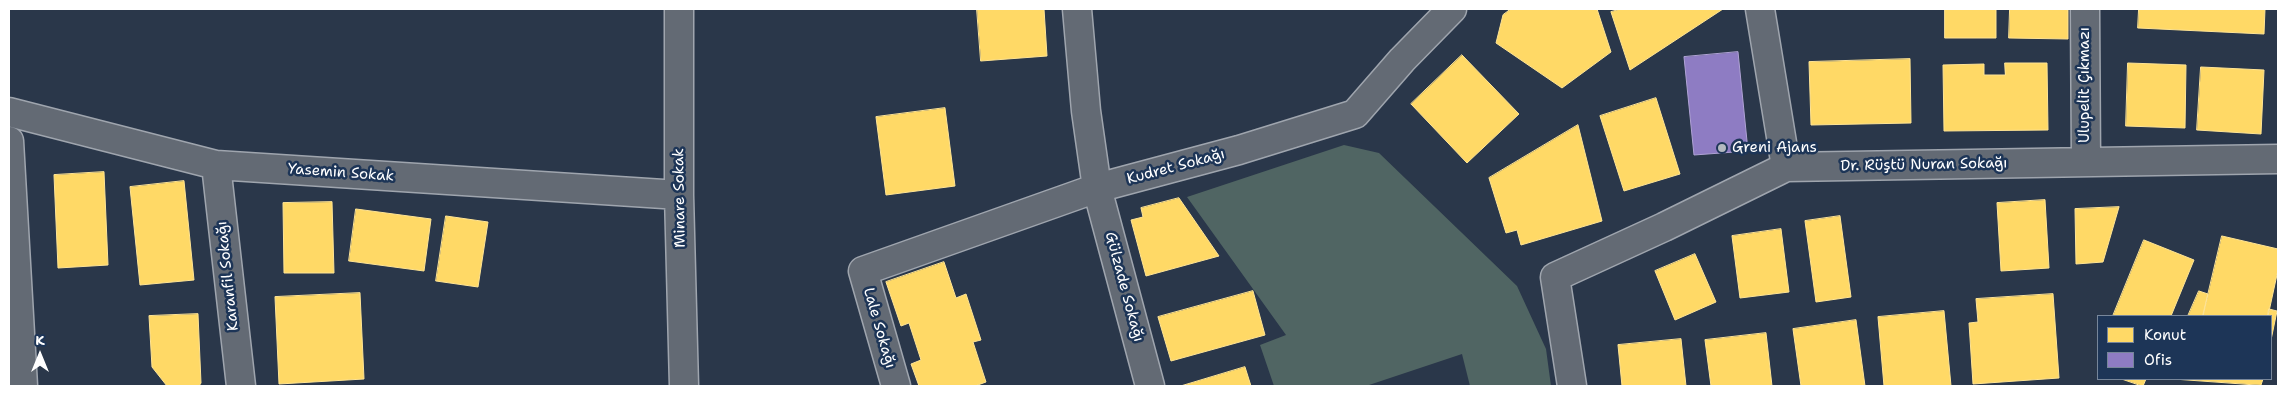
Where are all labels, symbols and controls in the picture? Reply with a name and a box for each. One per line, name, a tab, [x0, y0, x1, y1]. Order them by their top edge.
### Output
street label: Ulupelit Çıkmazı	[2076, 27, 2094, 143]
place label: Greni̇ Ajans	[1732, 139, 1817, 157]
marker: Greni̇ Ajans	[1716, 142, 1728, 154]
street label: Kudret Sokağı	[1125, 145, 1227, 189]
street label: Minare Sokak	[670, 148, 690, 248]
street label: Dr. Rüştü Nuran Sokağı	[1840, 155, 2008, 175]
street label: Yasemin Sokak	[287, 160, 395, 186]
street label: Karanfil Sokağı	[213, 220, 243, 332]
street label: Gülzade Sokağı	[1101, 230, 1147, 344]
street label: Lale Sokağı	[859, 286, 899, 370]
legend	[2097, 315, 2272, 380]
text: Konut	[2144, 325, 2186, 345]
north arrow	[15, 330, 65, 380]
text: K	[35, 331, 45, 349]
text: Ofis	[2144, 350, 2172, 370]

